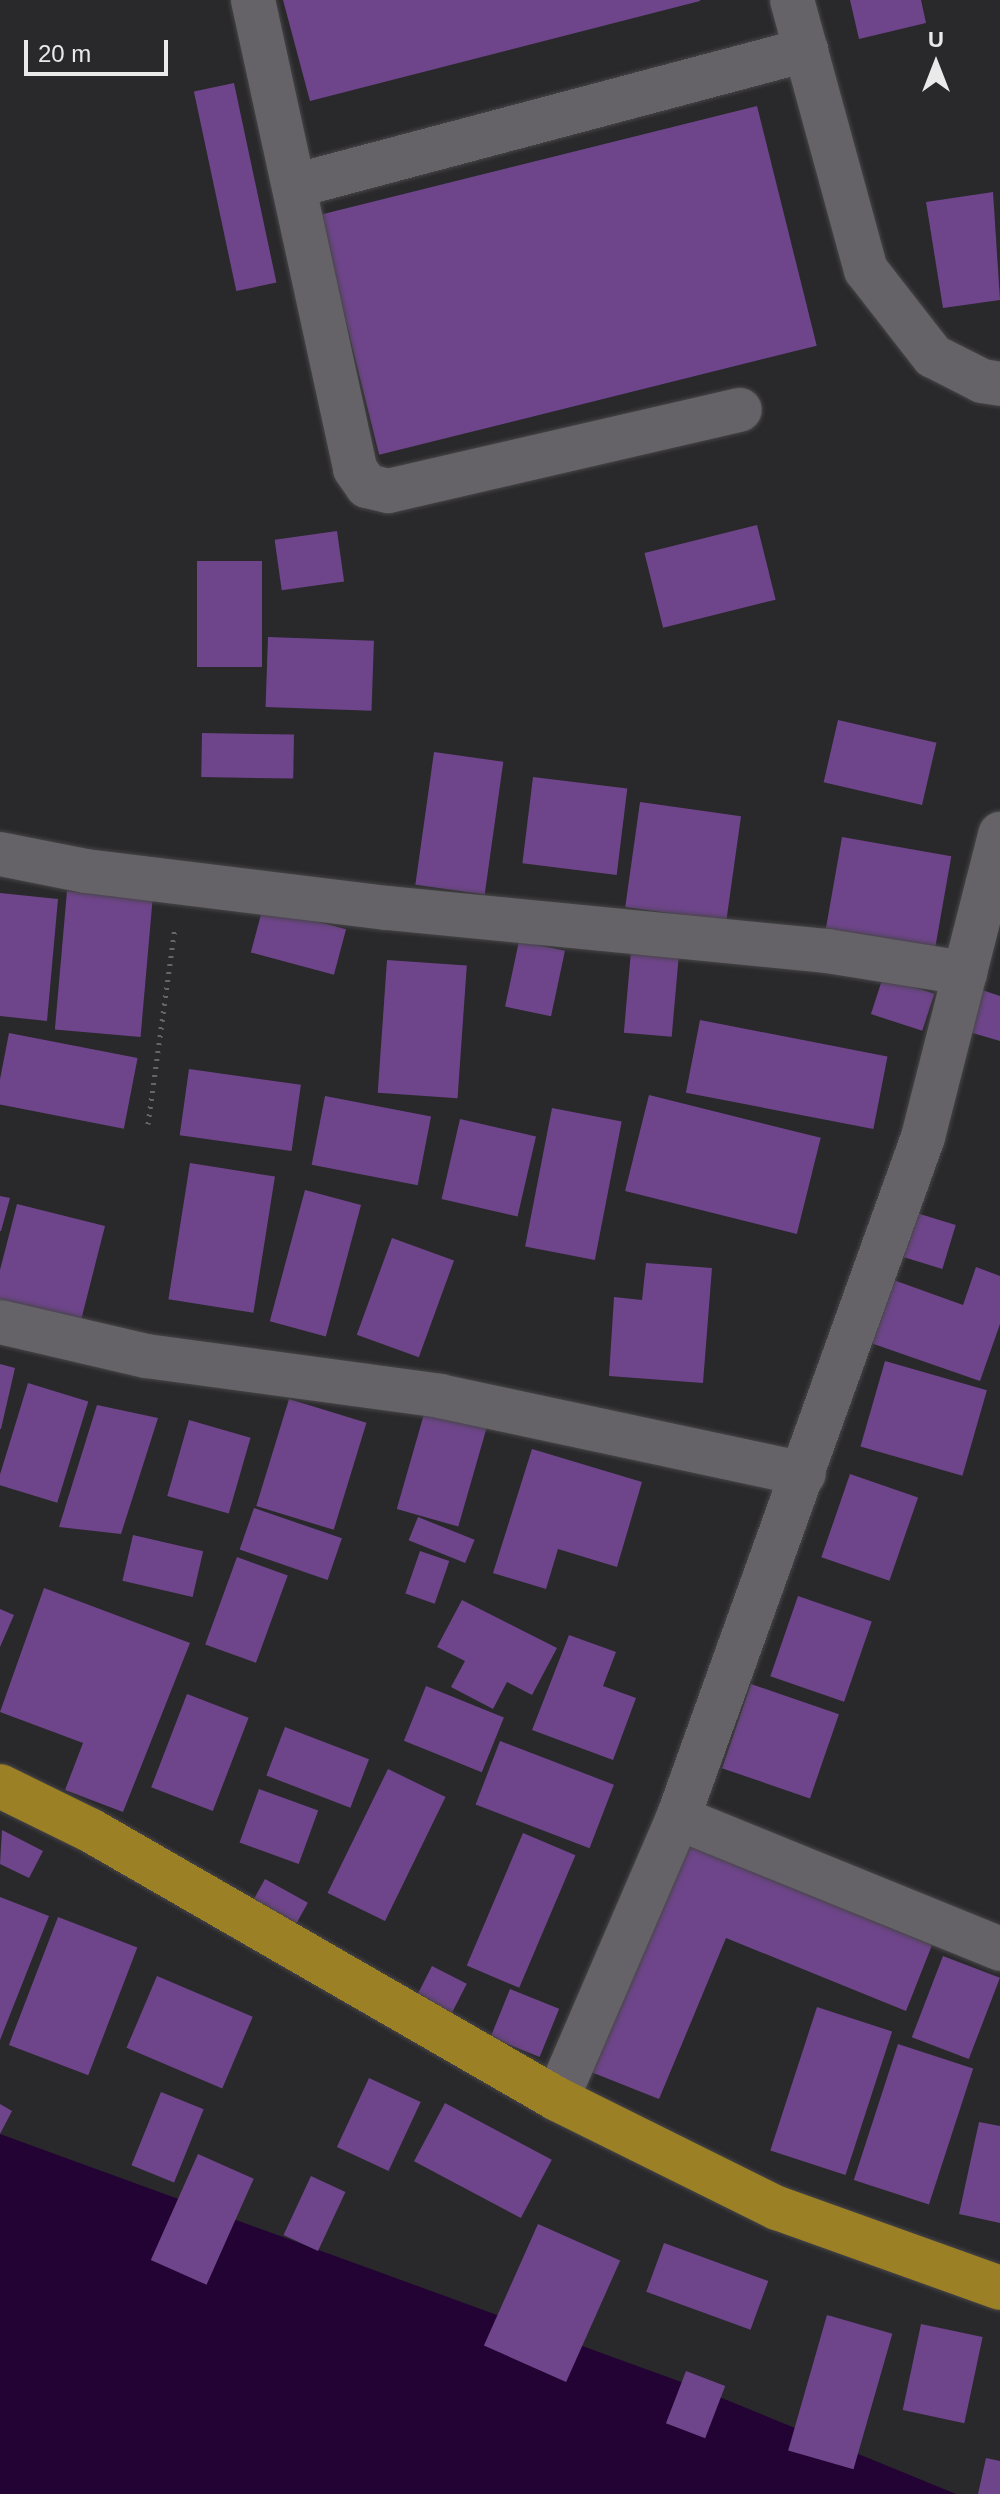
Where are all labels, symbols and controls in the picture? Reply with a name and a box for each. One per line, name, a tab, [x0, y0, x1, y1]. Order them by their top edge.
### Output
scale bar	[28, 24, 172, 74]
north arrow	[896, 24, 976, 104]
text: U	[928, 27, 944, 52]
text: 20 m	[38, 40, 91, 67]

